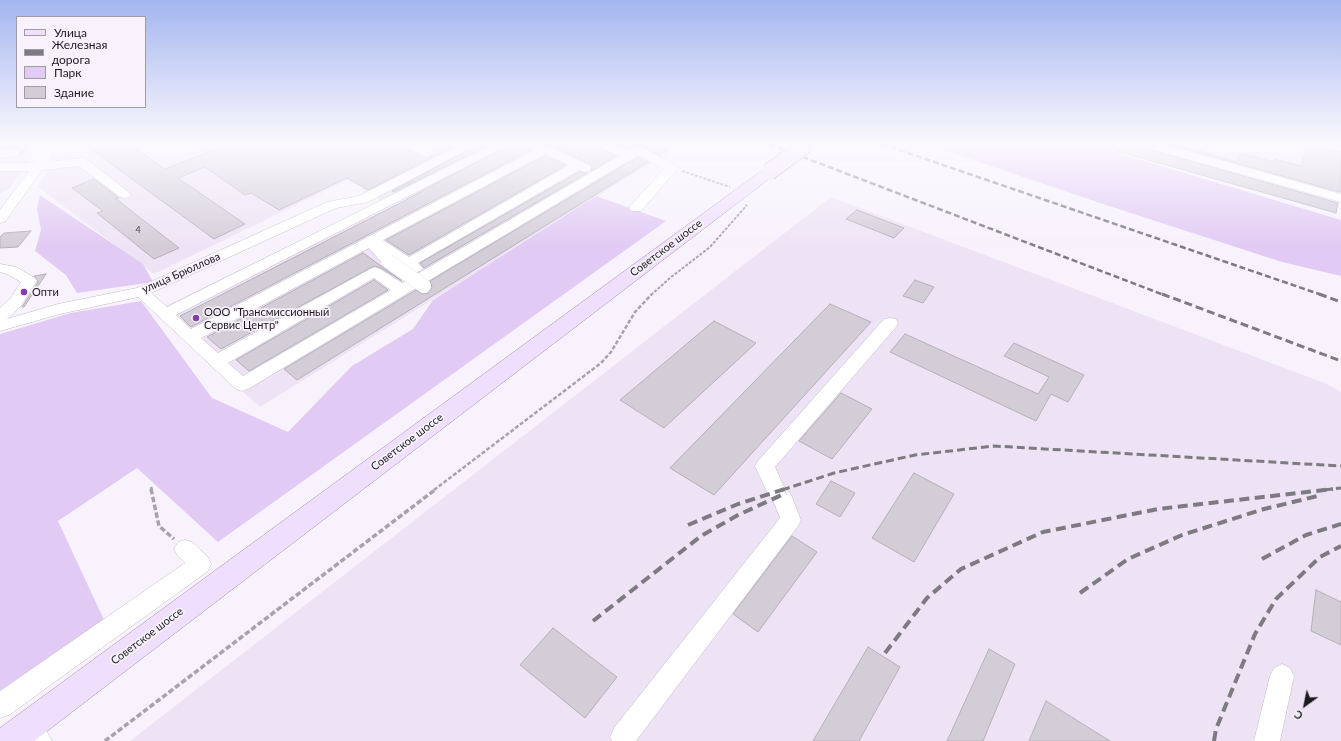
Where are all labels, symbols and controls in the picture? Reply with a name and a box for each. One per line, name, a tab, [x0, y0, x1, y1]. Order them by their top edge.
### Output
legend	[16, 16, 146, 108]
text: Улица	[54, 25, 87, 40]
text: Железная дорога	[52, 37, 107, 67]
text: Парк	[54, 65, 82, 80]
text: Здание	[54, 85, 94, 100]
street label: Советское шоссе	[627, 217, 705, 279]
house number: 4	[135, 225, 141, 235]
street label: улица Брюллова	[140, 250, 222, 296]
place label: Опти	[32, 285, 59, 299]
marker: Опти	[19, 287, 29, 297]
place label: ООО "Трансмиссионный Сервис Центр"	[204, 305, 329, 331]
marker: ООО "Трансмиссионный Сервис Центр"	[191, 313, 201, 323]
street label: Советское шоссе	[368, 411, 446, 473]
street label: Советское шоссе	[108, 605, 186, 667]
north arrow	[1285, 685, 1325, 725]
text: С	[1292, 708, 1305, 723]

